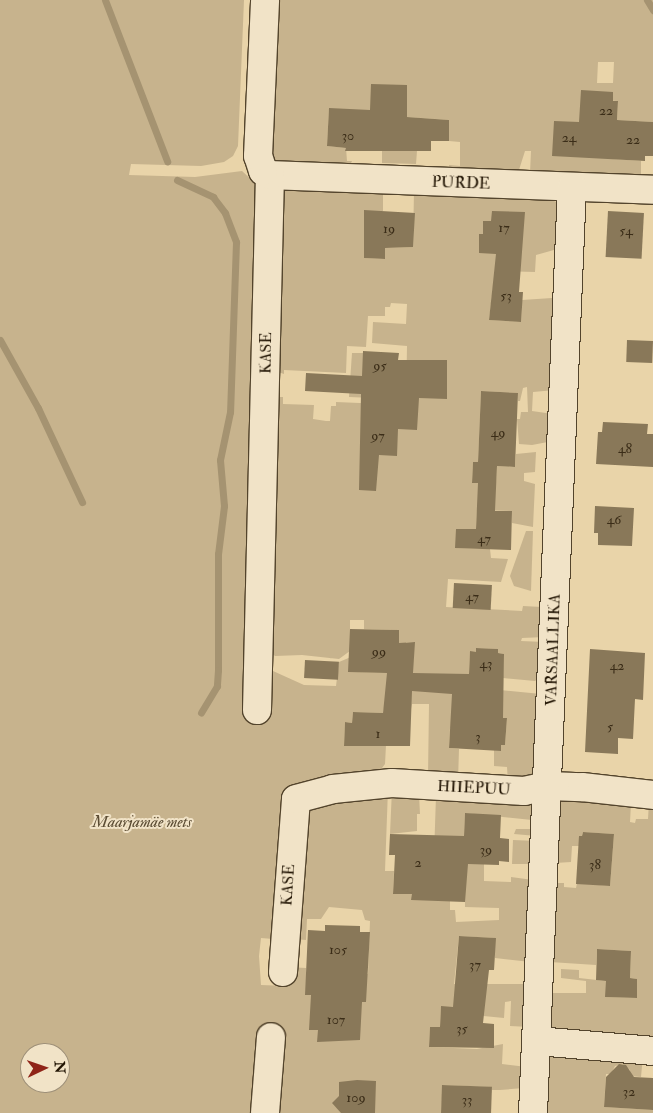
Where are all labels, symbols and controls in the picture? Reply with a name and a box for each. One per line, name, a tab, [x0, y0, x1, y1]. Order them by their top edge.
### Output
house number: 22	[599, 103, 613, 119]
house number: 30	[342, 128, 354, 144]
house number: 24	[562, 130, 576, 146]
house number: 22	[626, 132, 640, 148]
street label: PURDE	[431, 172, 491, 194]
house number: 17	[498, 220, 510, 236]
house number: 19	[383, 221, 395, 237]
house number: 54	[619, 223, 633, 239]
house number: 53	[500, 288, 512, 304]
street label: KASE	[256, 332, 276, 374]
house number: 95	[373, 358, 387, 374]
house number: 49	[491, 425, 505, 441]
house number: 97	[371, 428, 385, 444]
house number: 48	[618, 441, 632, 457]
house number: 46	[607, 512, 621, 528]
house number: 47	[477, 531, 491, 547]
house number: 47	[465, 589, 479, 605]
street label: VARSAALLIKA	[541, 594, 565, 706]
house number: 99	[372, 644, 386, 660]
house number: 43	[480, 656, 492, 672]
house number: 42	[610, 658, 624, 674]
house number: 5	[607, 719, 613, 735]
house number: 1	[376, 726, 380, 742]
house number: 3	[475, 729, 481, 745]
street label: HIIEPUU	[437, 776, 511, 800]
park label: Maarjamäe mets	[92, 812, 192, 832]
house number: 39	[480, 842, 492, 858]
house number: 2	[414, 855, 422, 871]
house number: 38	[589, 857, 601, 873]
street label: KASE	[277, 863, 299, 907]
house number: 105	[329, 942, 347, 958]
house number: 37	[469, 957, 481, 973]
house number: 107	[327, 1012, 345, 1028]
house number: 35	[456, 1021, 468, 1037]
north arrow	[20, 1043, 70, 1093]
text: N	[51, 1061, 68, 1074]
house number: 32	[623, 1084, 635, 1100]
house number: 109	[346, 1090, 366, 1106]
house number: 33	[462, 1092, 472, 1108]

